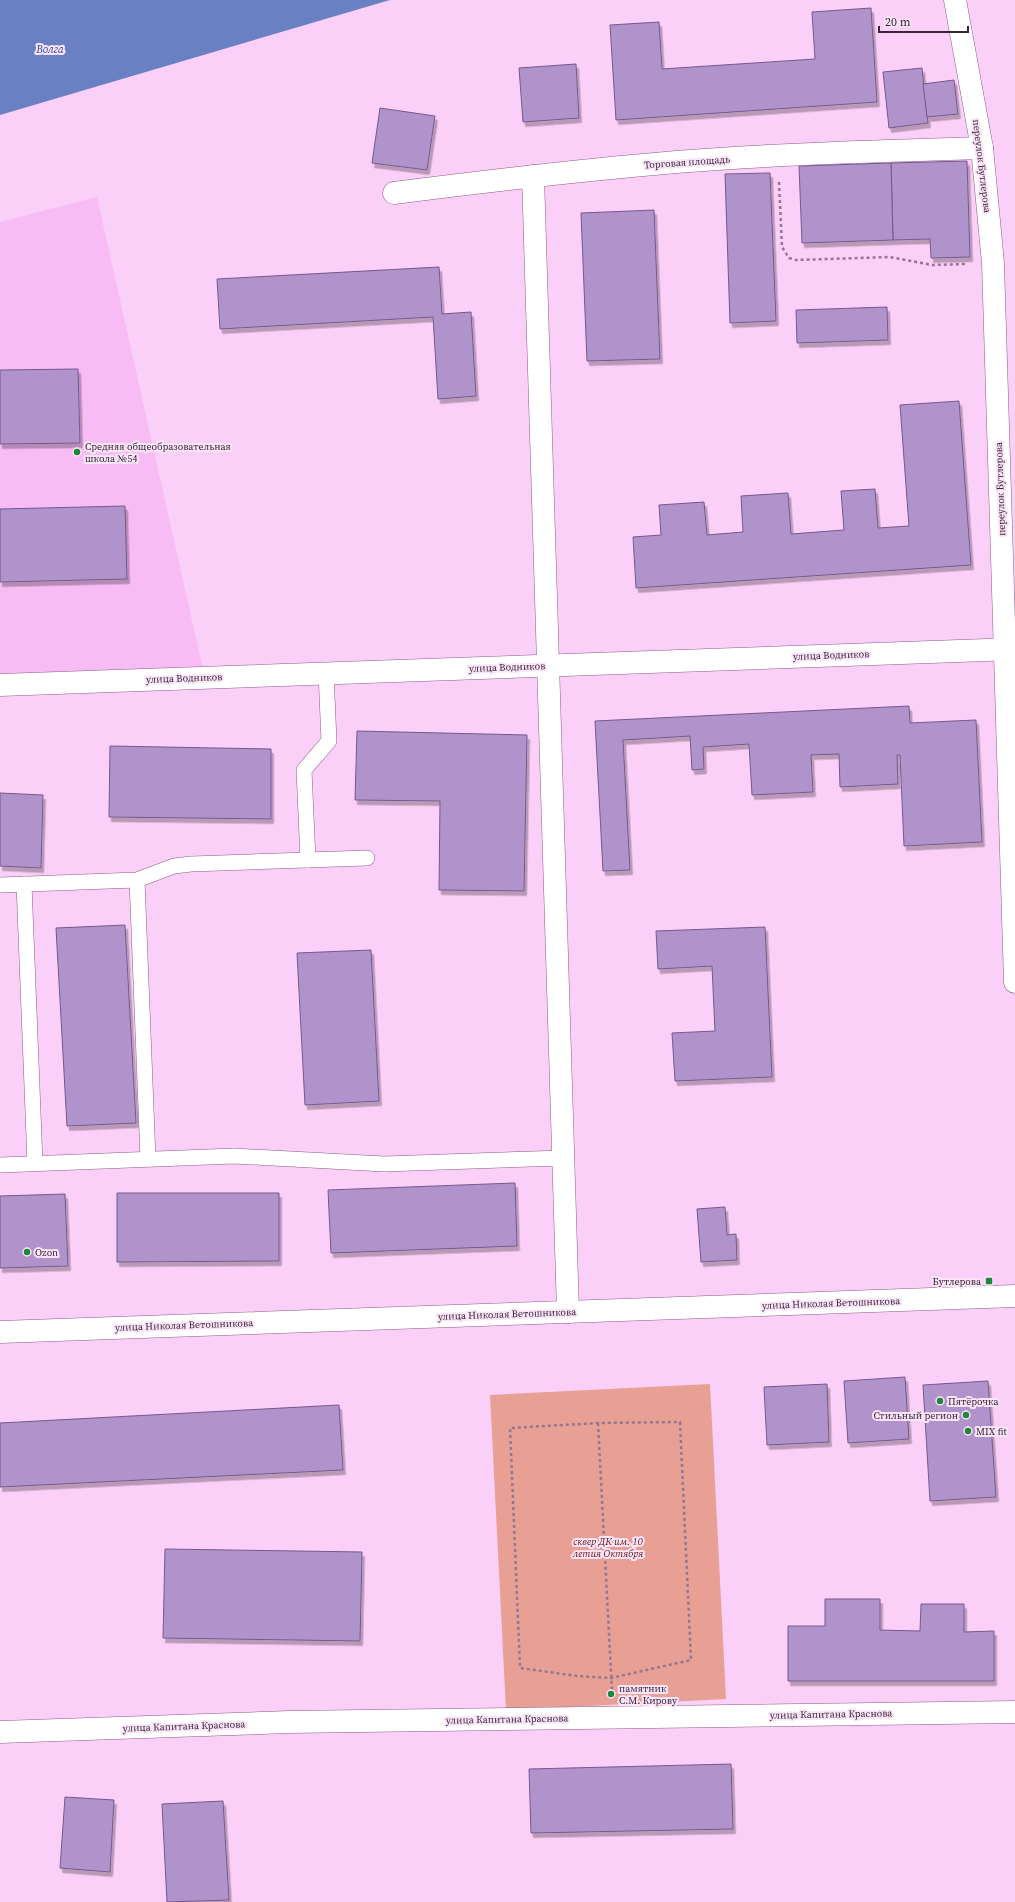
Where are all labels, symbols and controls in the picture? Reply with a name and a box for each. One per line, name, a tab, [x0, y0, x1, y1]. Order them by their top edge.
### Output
scale bar	[879, 8, 968, 34]
text: 20 m	[885, 14, 911, 30]
water label: Волга	[35, 42, 64, 57]
street label: переулок Бутлерова	[970, 119, 994, 214]
street label: Торговая площадь	[644, 153, 730, 171]
place label: Средняя общеобразовательная школа №54	[85, 440, 231, 465]
street label: переулок Бутлерова	[992, 441, 1008, 536]
marker: Средняя общеобразовательная школа №54	[72, 447, 82, 457]
street label: улица Водников	[793, 647, 869, 663]
street label: улица Водников	[469, 659, 545, 675]
street label: улица Водников	[146, 670, 222, 686]
place label: Ozon	[35, 1246, 58, 1259]
marker: Ozon	[22, 1247, 32, 1257]
place label: Бутлерова	[933, 1275, 982, 1288]
marker: Бутлерова	[984, 1276, 994, 1286]
street label: улица Николая Ветошникова	[762, 1294, 901, 1312]
street label: улица Николая Ветошникова	[438, 1305, 577, 1323]
street label: улица Николая Ветошникова	[115, 1316, 254, 1334]
place label: Пятёрочка	[948, 1395, 999, 1408]
marker: Пятёрочка	[935, 1396, 945, 1406]
place label: Стильный регион	[873, 1409, 958, 1422]
marker: Стильный регион	[961, 1410, 971, 1420]
place label: MIX fit	[976, 1425, 1008, 1438]
marker: MIX fit	[963, 1426, 973, 1436]
park label: сквер ДК им. 10 летия Октября	[572, 1535, 643, 1560]
place label: памятник С.М. Кирову	[619, 1682, 678, 1707]
marker: памятник С.М. Кирову	[606, 1689, 616, 1699]
street label: улица Капитана Краснова	[770, 1706, 893, 1722]
street label: улица Капитана Краснова	[446, 1711, 569, 1727]
street label: улица Капитана Краснова	[122, 1717, 246, 1735]

